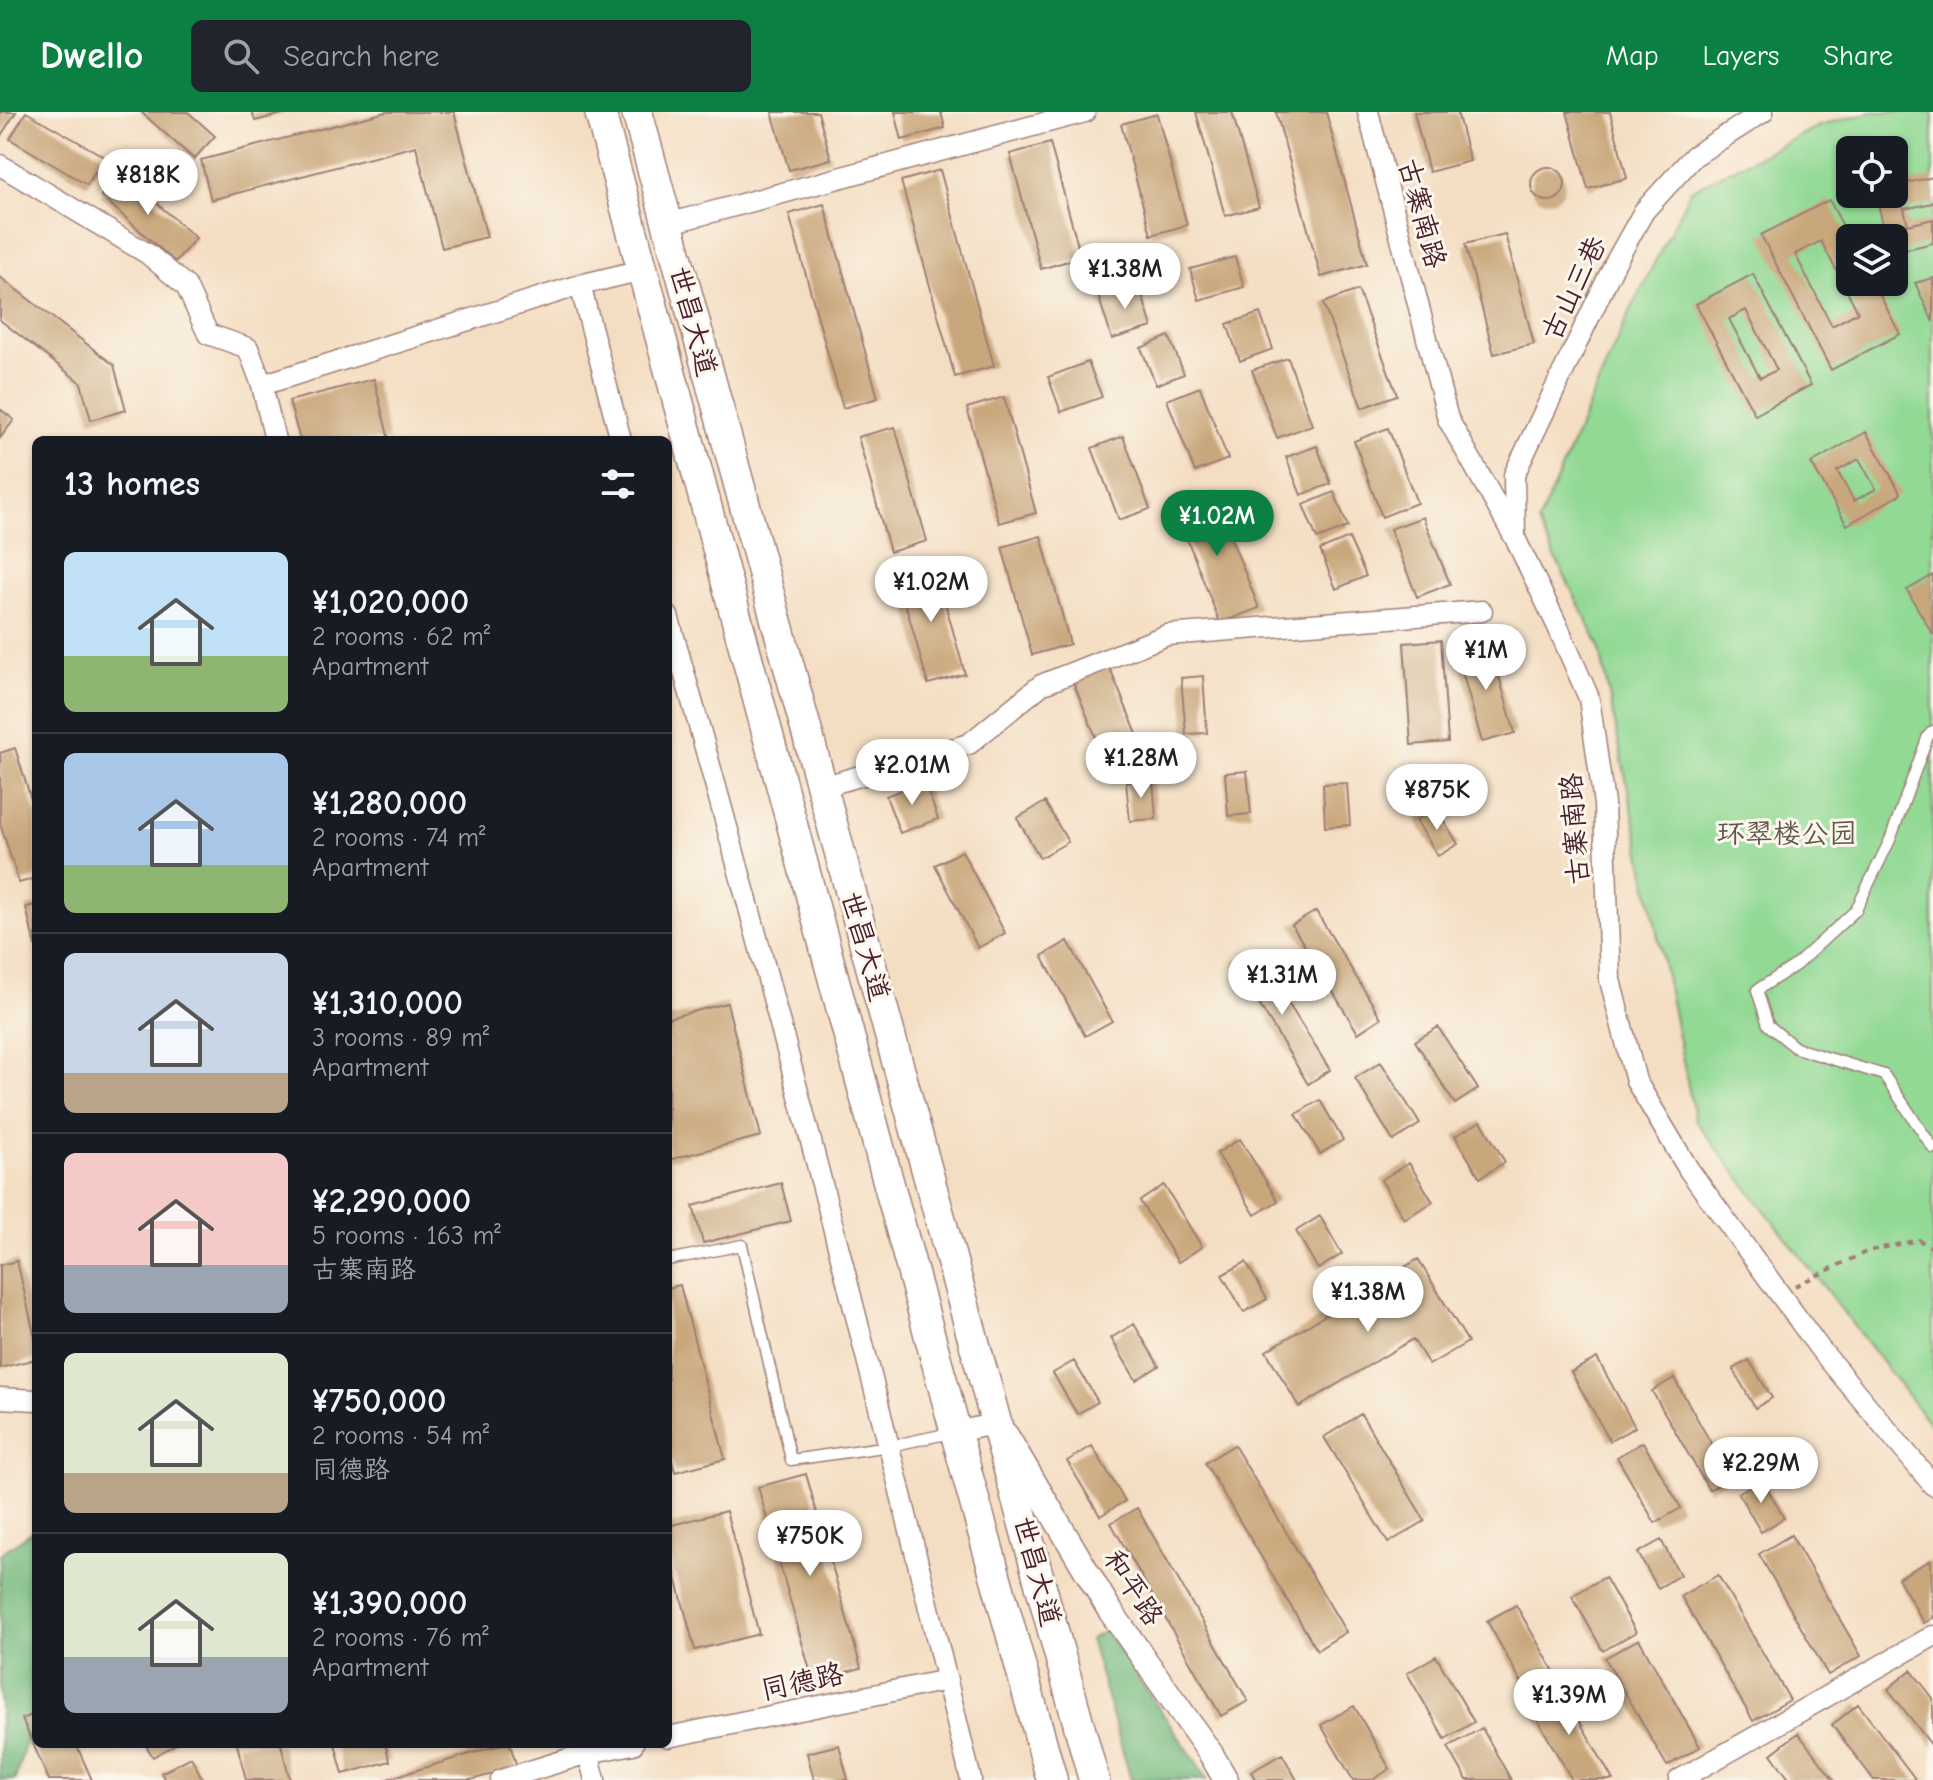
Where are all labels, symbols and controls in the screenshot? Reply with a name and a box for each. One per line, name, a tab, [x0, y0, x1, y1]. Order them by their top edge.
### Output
search box	[191, 20, 751, 92]
text: Dwello	[40, 34, 143, 78]
icon: search	[219, 34, 263, 78]
text: Search here	[283, 39, 440, 74]
text: Map	[1606, 40, 1659, 72]
text: Layers	[1703, 40, 1779, 72]
text: Share	[1823, 40, 1893, 72]
map controls	[1836, 136, 1908, 296]
button: locate	[1836, 136, 1908, 208]
pin: ¥818K	[92, 149, 204, 217]
street label: 古寨南路	[1392, 155, 1452, 271]
text: ¥818K	[116, 160, 180, 190]
button: layers	[1836, 224, 1908, 296]
street label: 古山三巷	[1535, 230, 1613, 346]
pin: ¥1.38M	[1060, 243, 1190, 311]
text: ¥1.38M	[1088, 254, 1162, 284]
street label: 世昌大道	[663, 263, 723, 379]
icon: filters	[596, 462, 640, 506]
text: 13 homes	[64, 464, 200, 504]
pin: ¥1.02M	[1152, 490, 1282, 558]
text: ¥1.02M	[1179, 501, 1255, 531]
pin: ¥1.02M	[866, 556, 996, 624]
text: ¥1.02M	[893, 567, 969, 597]
text: ¥1,020,000	[312, 582, 469, 622]
icon: home	[128, 584, 224, 680]
text: 2 rooms · 62 m²	[312, 622, 490, 652]
pin: ¥1M	[1447, 624, 1525, 692]
text: ¥1M	[1464, 635, 1508, 665]
text: Apartment	[312, 652, 428, 682]
pin: ¥1.28M	[1076, 732, 1206, 800]
pin: ¥2.01M	[847, 739, 977, 807]
text: ¥1.28M	[1104, 743, 1178, 773]
text: ¥2.01M	[874, 750, 950, 780]
pin: ¥875K	[1381, 764, 1493, 832]
street label: 古寨南路	[1555, 772, 1595, 886]
text: ¥875K	[1404, 775, 1470, 805]
text: ¥1,280,000	[312, 783, 467, 823]
icon: home	[128, 785, 224, 881]
park label: 环翠楼公园	[1717, 818, 1857, 850]
text: 2 rooms · 74 m²	[312, 823, 485, 853]
text: Apartment	[312, 853, 428, 883]
street label: 世昌大道	[834, 888, 896, 1005]
pin: ¥1.31M	[1217, 949, 1347, 1017]
text: ¥1.31M	[1246, 960, 1318, 990]
text: ¥1,310,000	[312, 983, 463, 1023]
icon: home	[128, 985, 224, 1081]
text: 3 rooms · 89 m²	[312, 1023, 489, 1053]
text: Apartment	[312, 1053, 428, 1083]
text: ¥2,290,000	[312, 1181, 471, 1221]
icon: home	[128, 1185, 224, 1281]
text: 5 rooms · 163 m²	[312, 1221, 501, 1251]
text: 古寨南路	[312, 1255, 416, 1285]
pin: ¥1.38M	[1303, 1266, 1433, 1334]
text: ¥1.38M	[1331, 1277, 1405, 1307]
text: ¥750,000	[312, 1381, 446, 1421]
icon: home	[128, 1385, 224, 1481]
text: 2 rooms · 54 m²	[312, 1421, 489, 1451]
pin: ¥2.29M	[1696, 1437, 1826, 1505]
text: ¥2.29M	[1722, 1448, 1800, 1478]
text: 同德路	[312, 1455, 390, 1485]
pin: ¥750K	[754, 1510, 866, 1578]
street label: 世昌大道	[1007, 1513, 1067, 1629]
text: ¥750K	[776, 1521, 844, 1551]
street label: 和平路	[1097, 1544, 1169, 1631]
text: ¥1,390,000	[312, 1583, 467, 1623]
icon: home	[128, 1585, 224, 1681]
text: 2 rooms · 76 m²	[312, 1623, 489, 1653]
text: Apartment	[312, 1653, 428, 1683]
street label: 同德路	[758, 1658, 847, 1706]
pin: ¥1.39M	[1504, 1669, 1634, 1737]
text: ¥1.39M	[1531, 1680, 1607, 1710]

